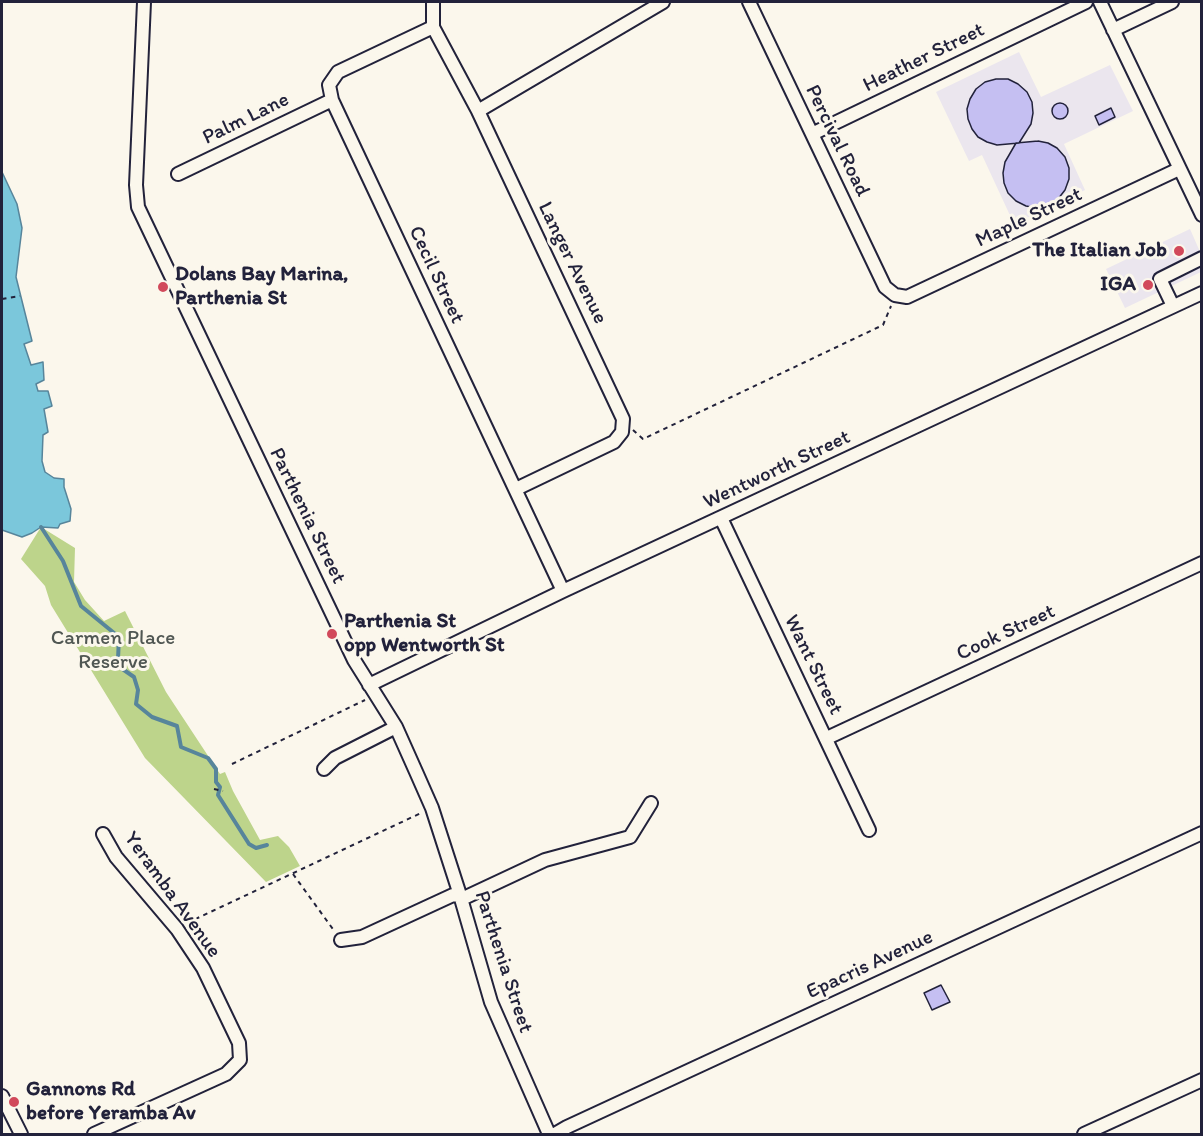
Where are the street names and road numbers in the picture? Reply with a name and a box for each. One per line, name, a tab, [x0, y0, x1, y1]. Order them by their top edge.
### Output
street label: Heather Street	[859, 18, 989, 98]
street label: Percival Road	[799, 81, 875, 201]
street label: Palm Lane	[199, 87, 293, 151]
street label: Maple Street	[972, 182, 1086, 254]
street label: Langer Avenue	[532, 198, 612, 328]
street label: Cecil Street	[402, 222, 470, 328]
street label: Wentworth Street	[699, 425, 855, 515]
street label: Parthenia Street	[263, 444, 351, 588]
street label: Cook Street	[953, 599, 1059, 667]
street label: Want Street	[778, 611, 848, 719]
street label: Yeramba Avenue	[118, 827, 226, 963]
street label: Parthenia Street	[468, 888, 538, 1036]
street label: Epacris Avenue	[803, 925, 937, 1005]

